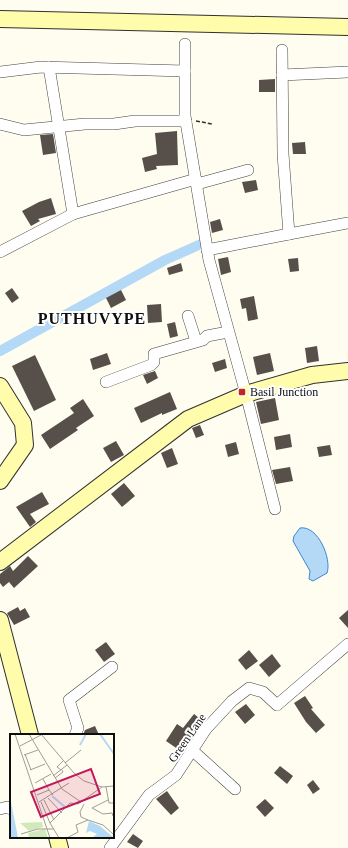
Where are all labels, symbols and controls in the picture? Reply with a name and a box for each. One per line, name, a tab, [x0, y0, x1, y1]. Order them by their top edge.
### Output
district label: PUTHUVYPE	[38, 310, 146, 327]
place label: Basil Junction	[250, 385, 318, 399]
marker: Basil Junction	[237, 387, 247, 397]
street label: Green Lane	[165, 711, 209, 765]
inset map	[10, 734, 114, 838]

